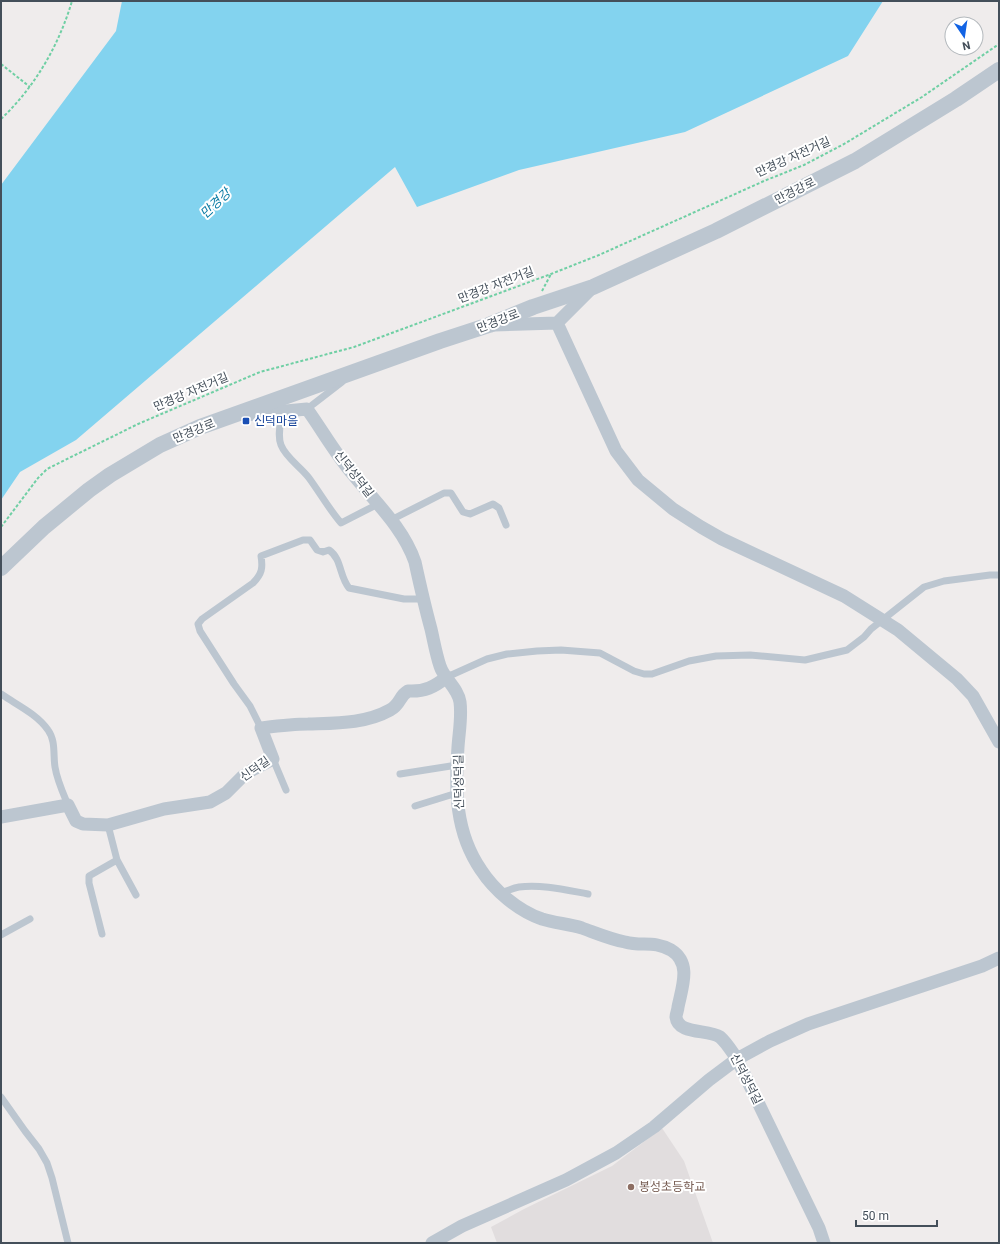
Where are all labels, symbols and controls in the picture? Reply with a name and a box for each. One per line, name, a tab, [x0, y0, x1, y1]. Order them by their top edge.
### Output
north arrow	[944, 16, 984, 56]
text: N	[961, 38, 971, 53]
street label: 만경강 자전거길	[753, 134, 833, 180]
street label: 만경강로	[772, 175, 818, 207]
water label: 만경강	[197, 184, 235, 221]
street label: 만경강 자전거길	[456, 264, 536, 306]
street label: 만경강로	[475, 307, 521, 335]
street label: 만경강 자전거길	[151, 370, 231, 414]
place label: 신덕마을	[254, 414, 298, 428]
street label: 만경강로	[171, 416, 217, 446]
marker: 신덕마을	[241, 416, 251, 426]
street label: 신덕성덕길	[331, 448, 377, 500]
street label: 신덕길	[237, 754, 273, 784]
street label: 신덕성덕길	[452, 754, 466, 810]
street label: 신덕성덕길	[727, 1051, 765, 1107]
place label: 봉성초등학교	[639, 1180, 705, 1194]
marker: 봉성초등학교	[626, 1182, 636, 1192]
scale bar	[856, 1202, 937, 1228]
text: 50 m	[862, 1209, 889, 1223]

